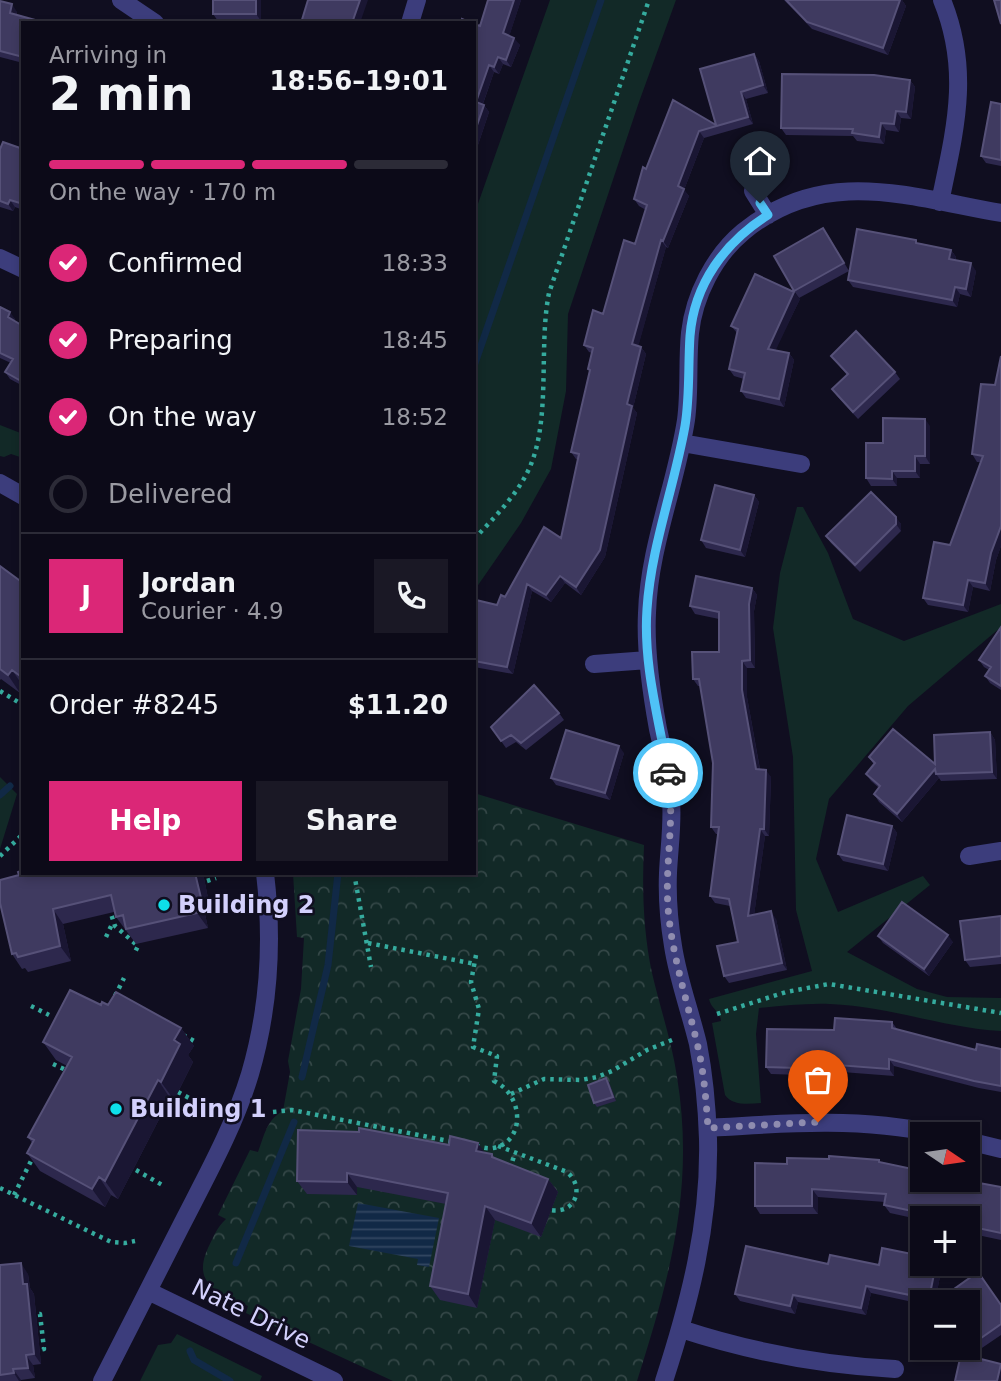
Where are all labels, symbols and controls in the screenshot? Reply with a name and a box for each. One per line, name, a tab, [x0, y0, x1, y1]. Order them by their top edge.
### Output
text: Arriving in	[49, 42, 167, 68]
text: 18:56–19:01	[269, 66, 448, 96]
text: 2 min	[49, 67, 193, 121]
pin	[730, 131, 790, 203]
icon: home	[741, 142, 779, 180]
text: On the way · 170 m	[49, 179, 276, 205]
icon: check	[49, 244, 87, 282]
text: Confirmed	[108, 248, 243, 278]
text: 18:33	[382, 250, 448, 276]
icon: check	[49, 321, 87, 359]
text: Preparing	[108, 325, 233, 355]
text: 18:45	[382, 327, 448, 353]
icon: check	[49, 398, 87, 436]
text: On the way	[108, 402, 257, 432]
text: 18:52	[382, 404, 448, 430]
text: Delivered	[108, 479, 232, 509]
button: phone	[374, 559, 448, 633]
text: Jordan	[141, 568, 236, 598]
text: J	[81, 581, 91, 611]
text: Courier · 4.9	[141, 598, 284, 624]
text: Order #8245	[49, 690, 219, 720]
text: $11.20	[348, 690, 448, 720]
courier	[633, 738, 703, 808]
icon: car	[649, 754, 687, 792]
button: Help	[49, 781, 242, 861]
button: Share	[256, 781, 448, 861]
place label: Building 2	[178, 891, 315, 919]
marker: Building 2	[156, 897, 172, 913]
pin	[788, 1050, 848, 1122]
icon: bag	[799, 1061, 837, 1099]
place label: Building 1	[130, 1095, 267, 1123]
marker: Building 1	[108, 1101, 124, 1117]
north arrow	[910, 1122, 980, 1192]
map controls	[910, 1122, 980, 1360]
button: +	[910, 1206, 980, 1276]
street label: Nate Drive	[187, 1273, 315, 1355]
button: −	[910, 1290, 980, 1360]

